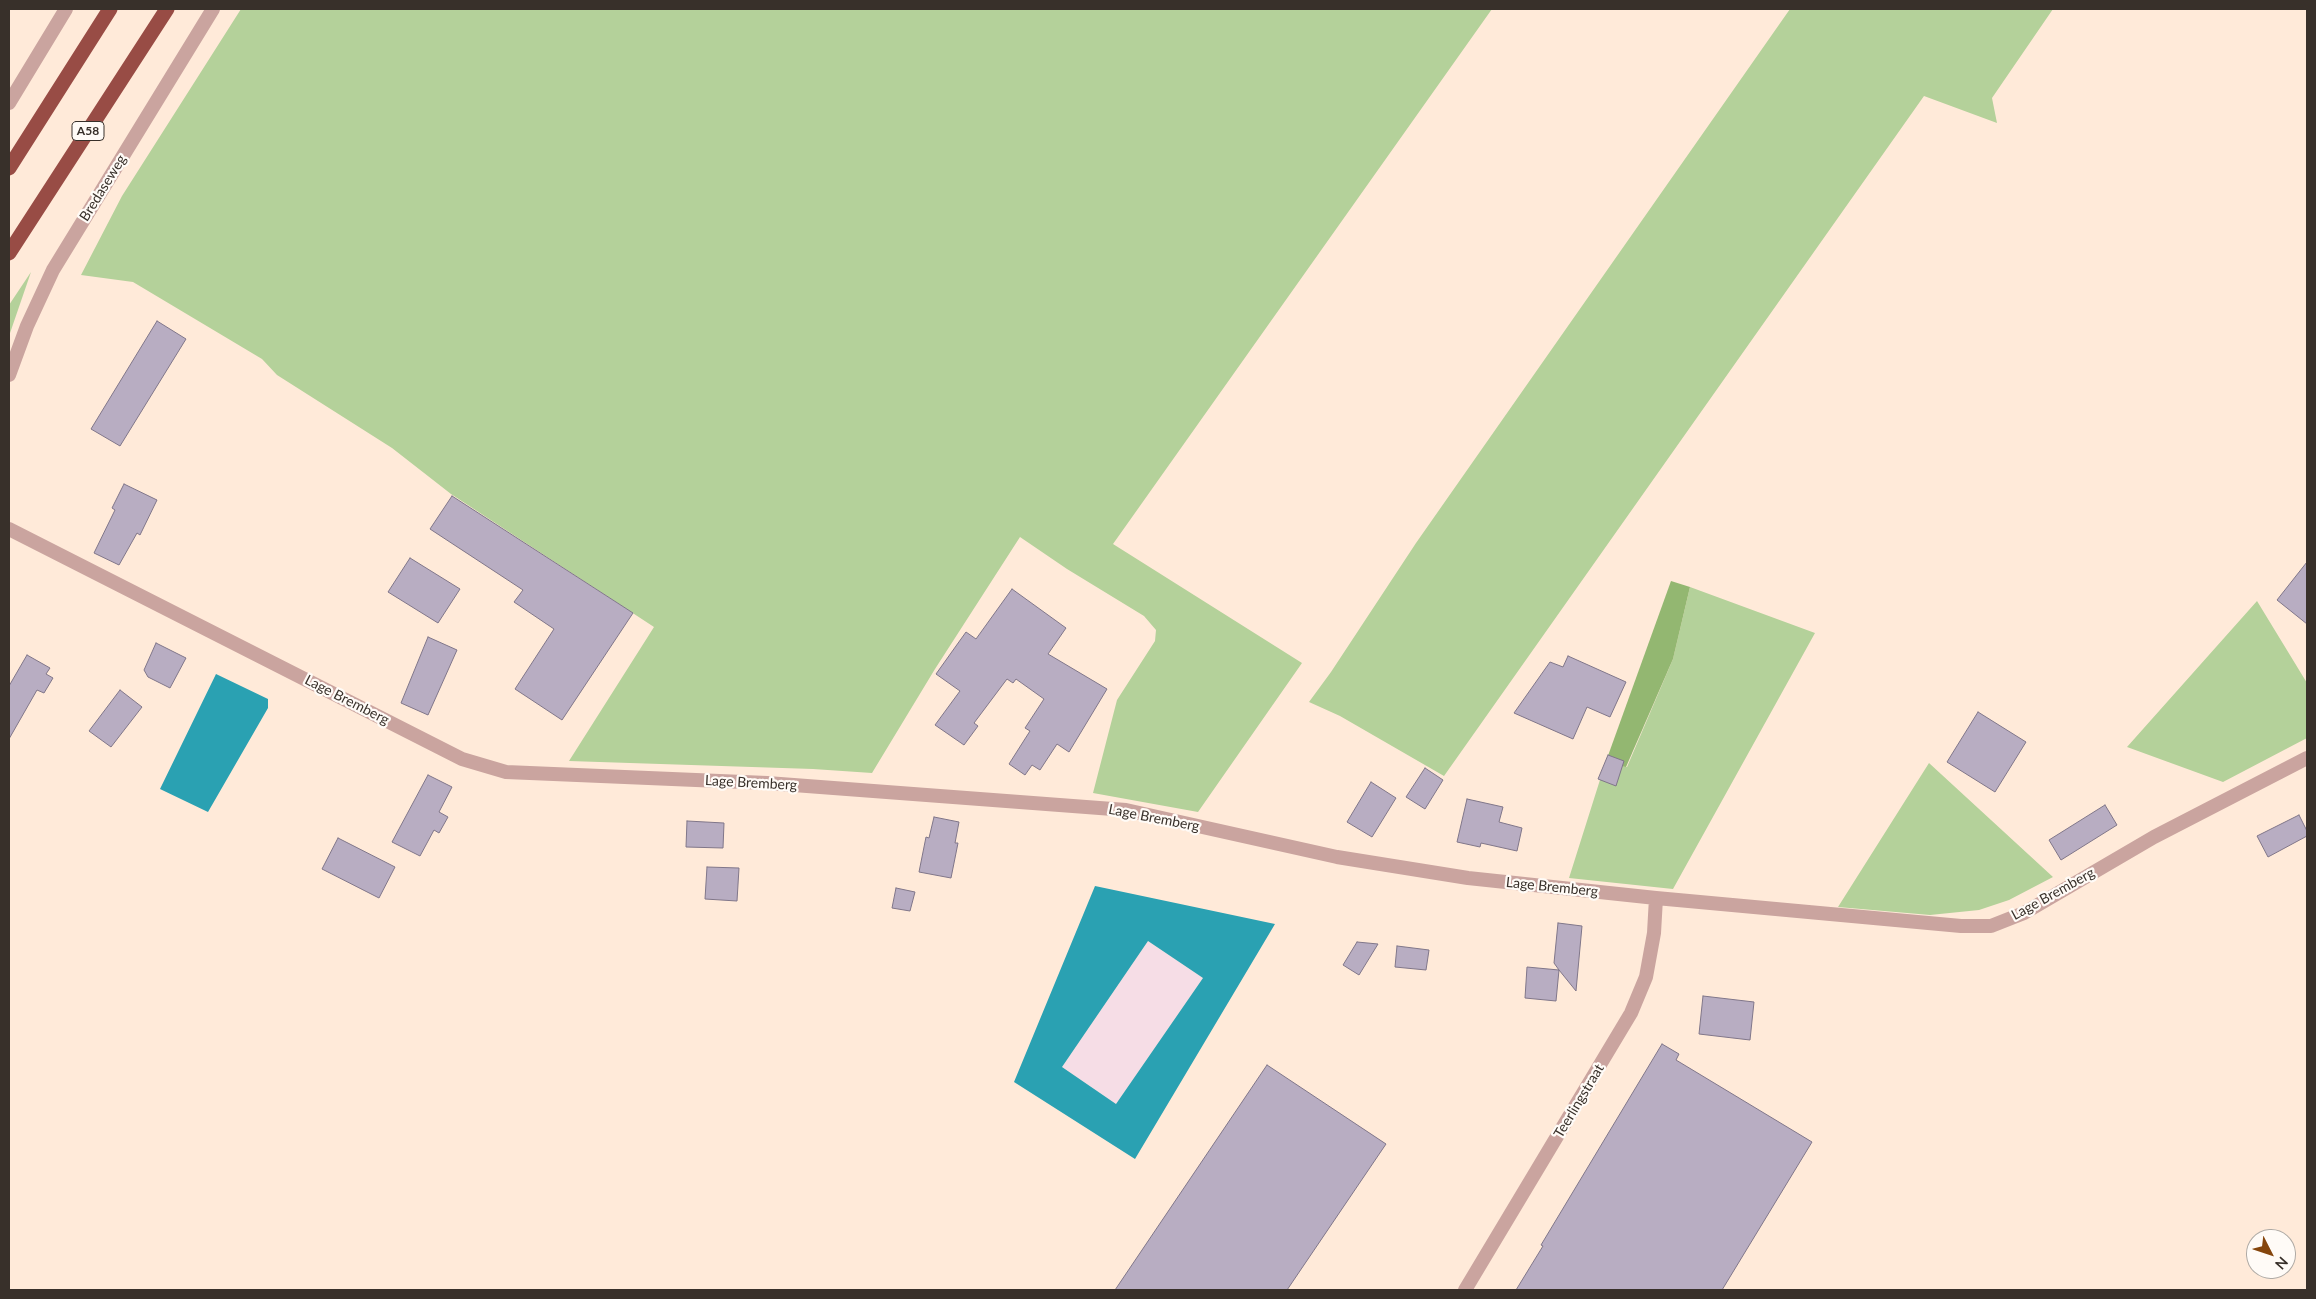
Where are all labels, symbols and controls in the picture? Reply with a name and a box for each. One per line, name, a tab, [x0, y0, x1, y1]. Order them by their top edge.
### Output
road number: A58	[72, 122, 104, 140]
street label: Bredaseweg	[76, 152, 130, 224]
street label: Lage Bremberg	[302, 672, 392, 728]
street label: Lage Bremberg	[704, 772, 798, 794]
street label: Lage Bremberg	[1107, 801, 1201, 835]
street label: Lage Bremberg	[2009, 864, 2097, 924]
street label: Lage Bremberg	[1505, 874, 1599, 900]
street label: Teerlingstraat	[1550, 1061, 1608, 1141]
north arrow	[2246, 1229, 2296, 1279]
text: N	[2272, 1254, 2292, 1273]

